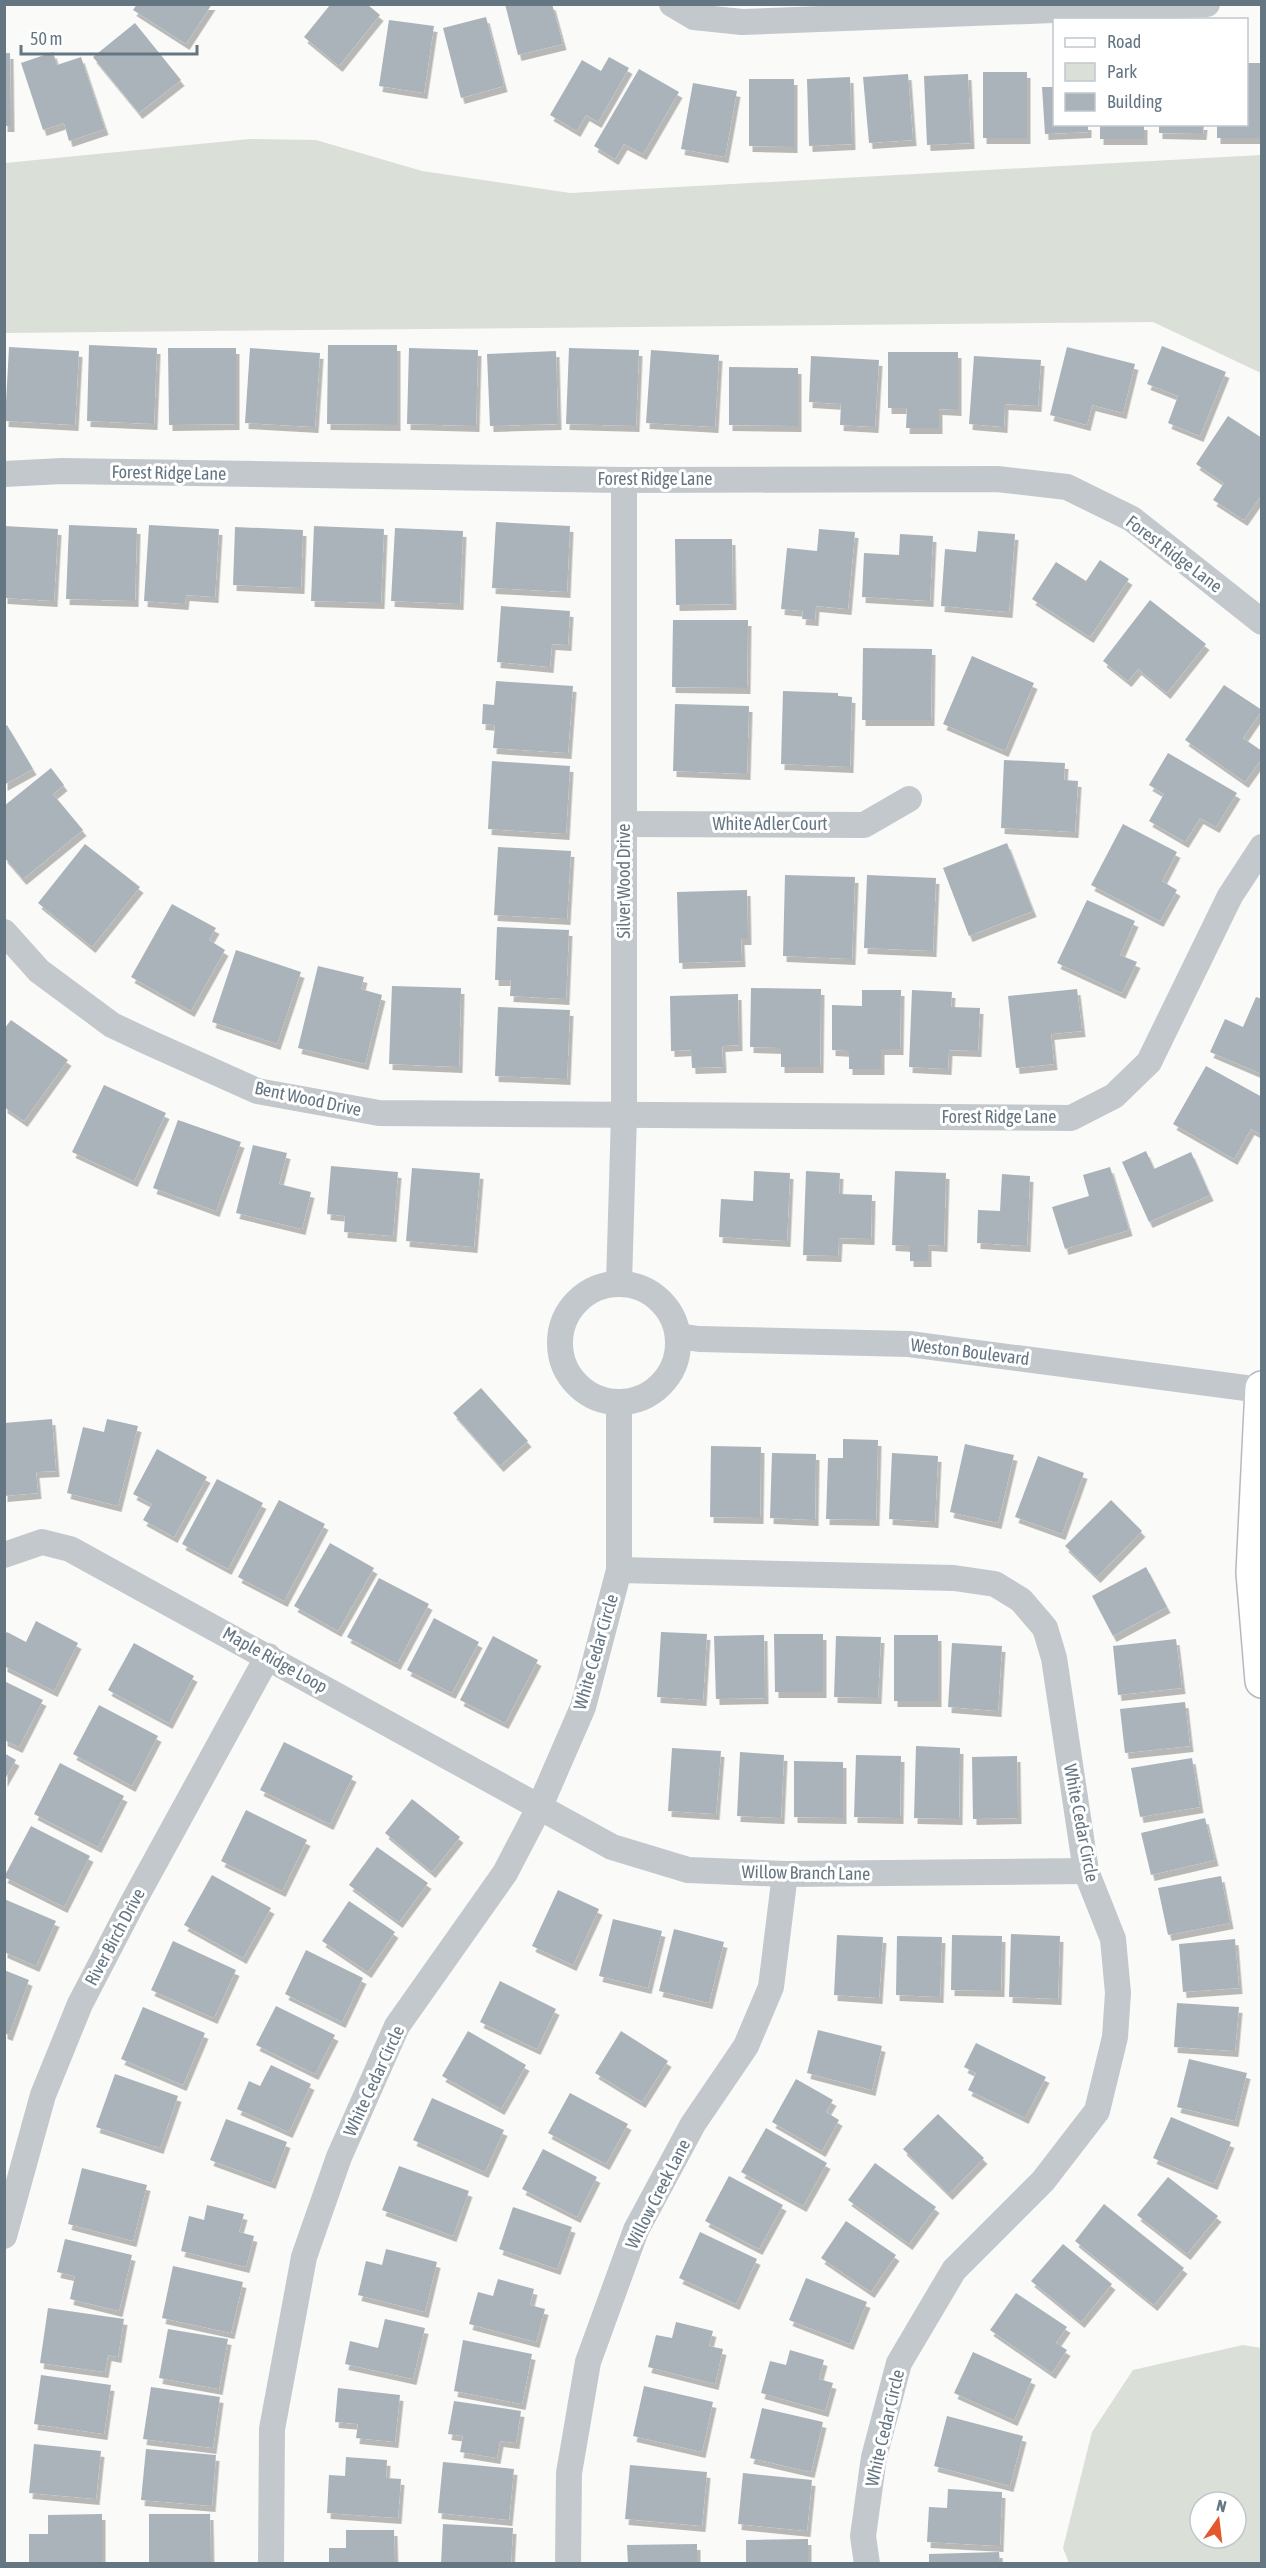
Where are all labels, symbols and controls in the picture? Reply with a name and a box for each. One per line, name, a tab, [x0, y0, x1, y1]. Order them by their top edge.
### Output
scale bar	[21, 18, 196, 56]
legend	[1053, 18, 1248, 126]
text: 50 m	[30, 28, 62, 49]
text: Road	[1107, 31, 1141, 52]
text: Park	[1107, 61, 1137, 82]
text: Building	[1107, 91, 1162, 112]
street label: Forest Ridge Lane	[111, 461, 227, 484]
street label: Forest Ridge Lane	[598, 468, 712, 489]
street label: Forest Ridge Lane	[1122, 511, 1226, 597]
street label: White Adler Court	[712, 813, 828, 834]
street label: Silver Wood Drive	[613, 824, 634, 938]
street label: Bent Wood Drive	[253, 1077, 363, 1120]
street label: Forest Ridge Lane	[942, 1106, 1056, 1127]
street label: Weston Boulevard	[910, 1334, 1031, 1369]
street label: White Cedar Circle	[569, 1592, 622, 1712]
street label: Maple Ridge Loop	[219, 1622, 331, 1697]
street label: White Cedar Circle	[1060, 1762, 1103, 1884]
street label: Willow Branch Lane	[741, 1861, 871, 1884]
street label: River Birch Drive	[80, 1885, 149, 1989]
street label: White Cedar Circle	[339, 2022, 408, 2139]
street label: Willow Creek Lane	[621, 2135, 694, 2252]
street label: White Cedar Circle	[861, 2367, 908, 2488]
north arrow	[1188, 2490, 1248, 2550]
text: N	[1215, 2496, 1228, 2515]

